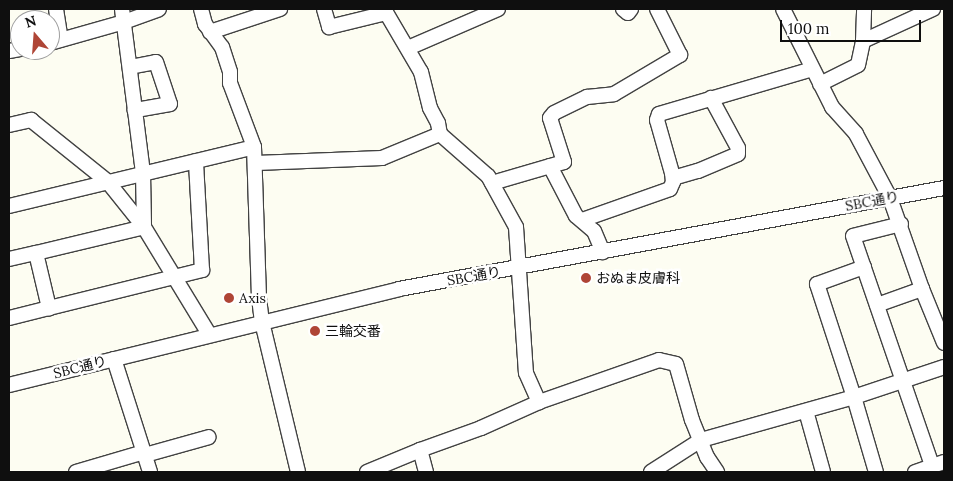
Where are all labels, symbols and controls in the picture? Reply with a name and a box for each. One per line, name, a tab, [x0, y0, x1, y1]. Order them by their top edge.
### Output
north arrow	[10, 10, 60, 60]
scale bar	[783, 10, 924, 42]
text: N	[23, 11, 39, 32]
text: 100 m	[788, 19, 829, 38]
street label: SBC通り	[844, 188, 900, 214]
street label: SBC通り	[446, 263, 502, 289]
place label: おぬま皮膚科	[596, 270, 680, 286]
marker: おぬま皮膚科	[580, 272, 592, 284]
place label: Axis	[239, 290, 266, 306]
marker: Axis	[223, 292, 235, 304]
place label: 三輪交番	[325, 323, 381, 339]
marker: 三輪交番	[309, 325, 321, 337]
street label: SBC通り	[52, 352, 108, 382]

